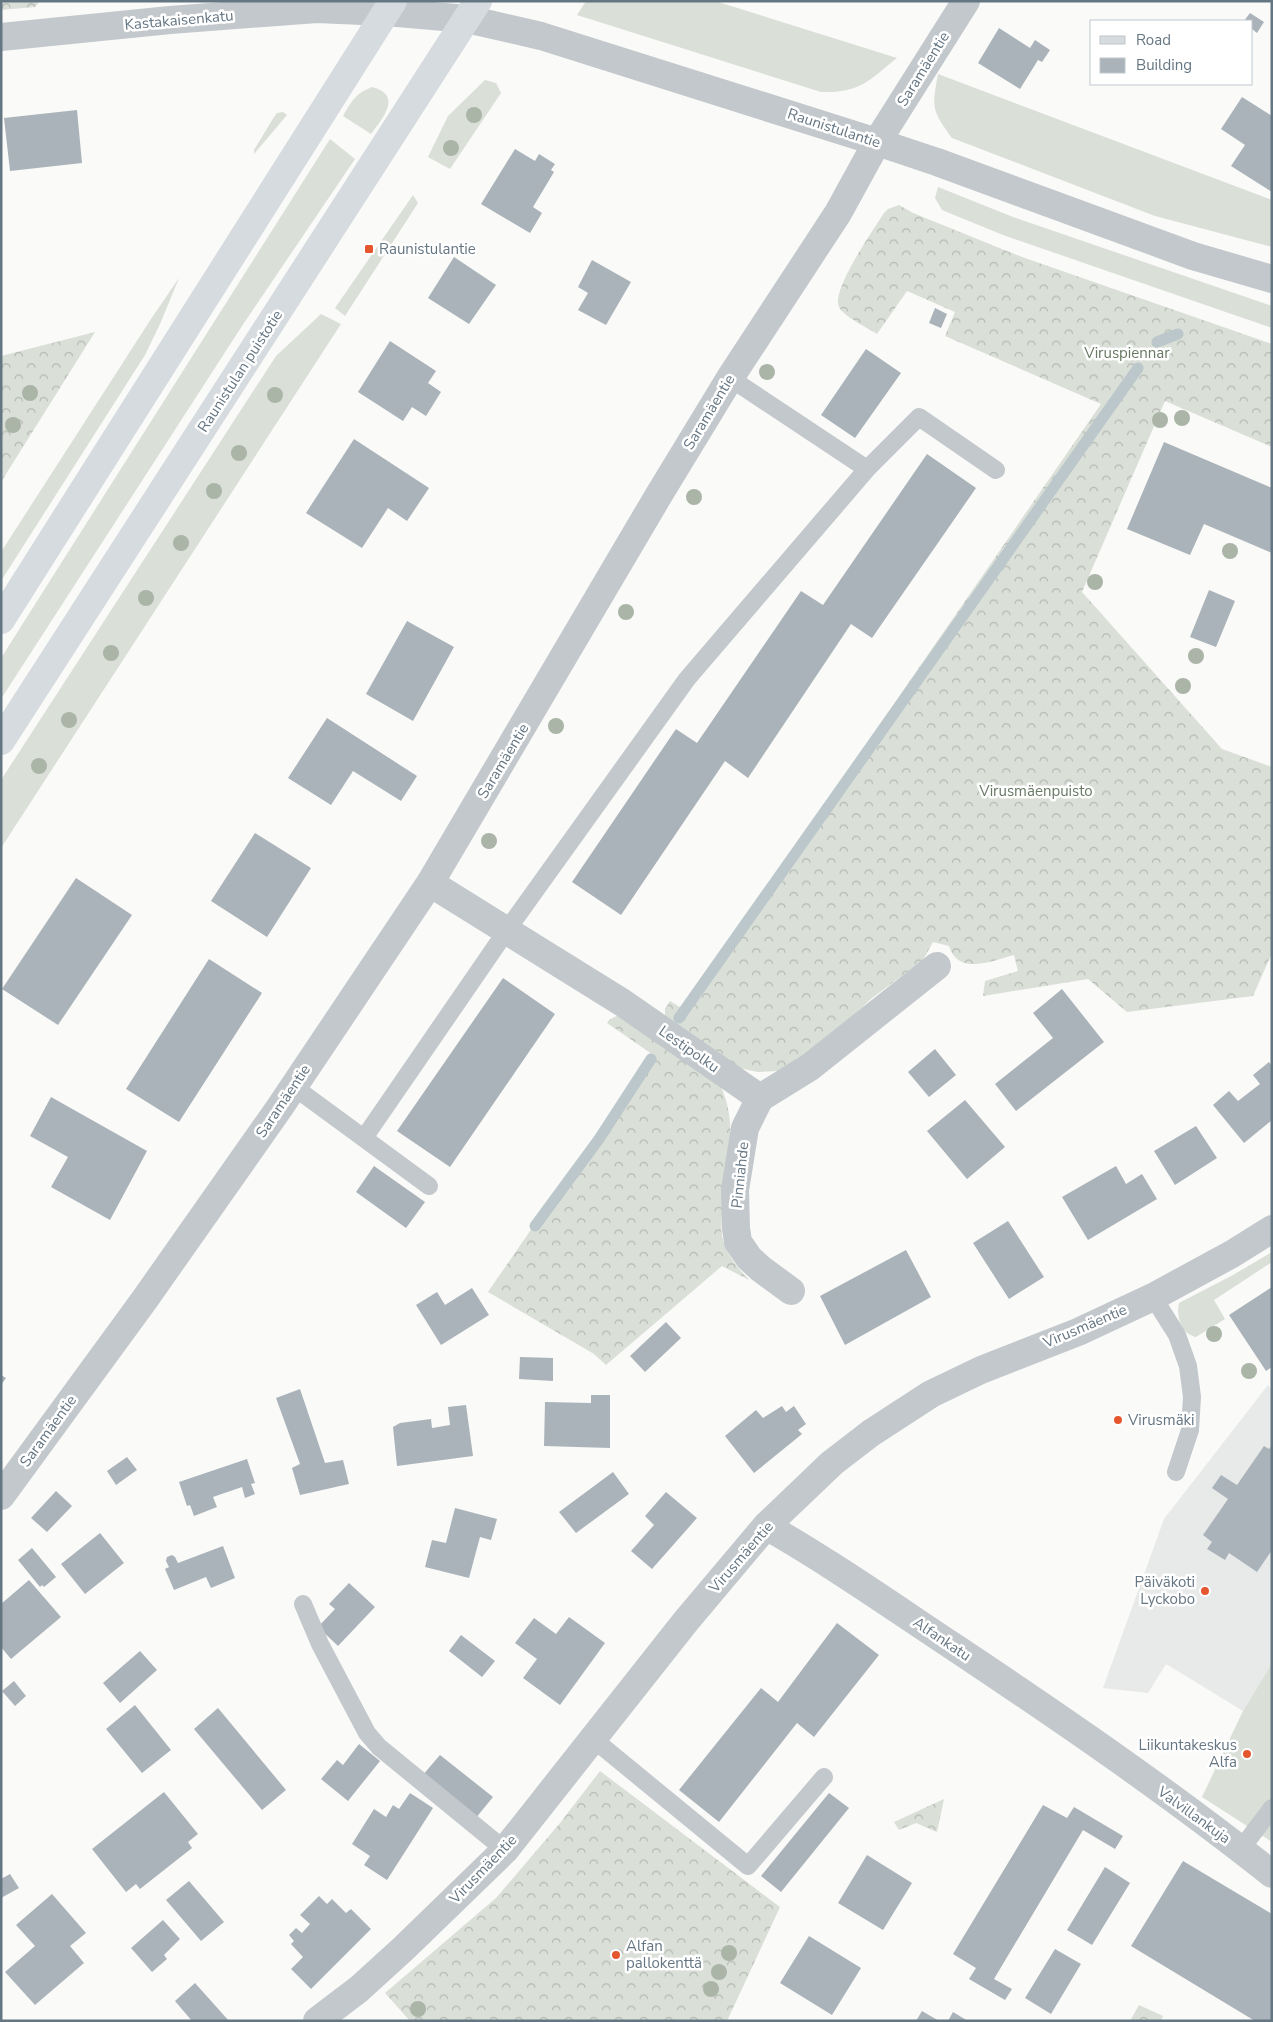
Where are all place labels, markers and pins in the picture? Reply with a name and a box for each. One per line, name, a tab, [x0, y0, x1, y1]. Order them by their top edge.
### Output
place label: Raunistulantie	[379, 239, 476, 259]
marker: Raunistulantie	[363, 243, 375, 255]
place label: Virusmäki	[1127, 1410, 1195, 1430]
marker: Virusmäki	[1112, 1414, 1124, 1426]
place label: Päiväkoti Lyckobo	[1135, 1572, 1195, 1609]
marker: Päiväkoti Lyckobo	[1199, 1585, 1211, 1597]
place label: Liikuntakeskus Alfa	[1139, 1735, 1237, 1772]
marker: Liikuntakeskus Alfa	[1241, 1748, 1253, 1760]
place label: Alfan pallokenttä	[626, 1936, 702, 1973]
marker: Alfan pallokenttä	[610, 1949, 622, 1961]

